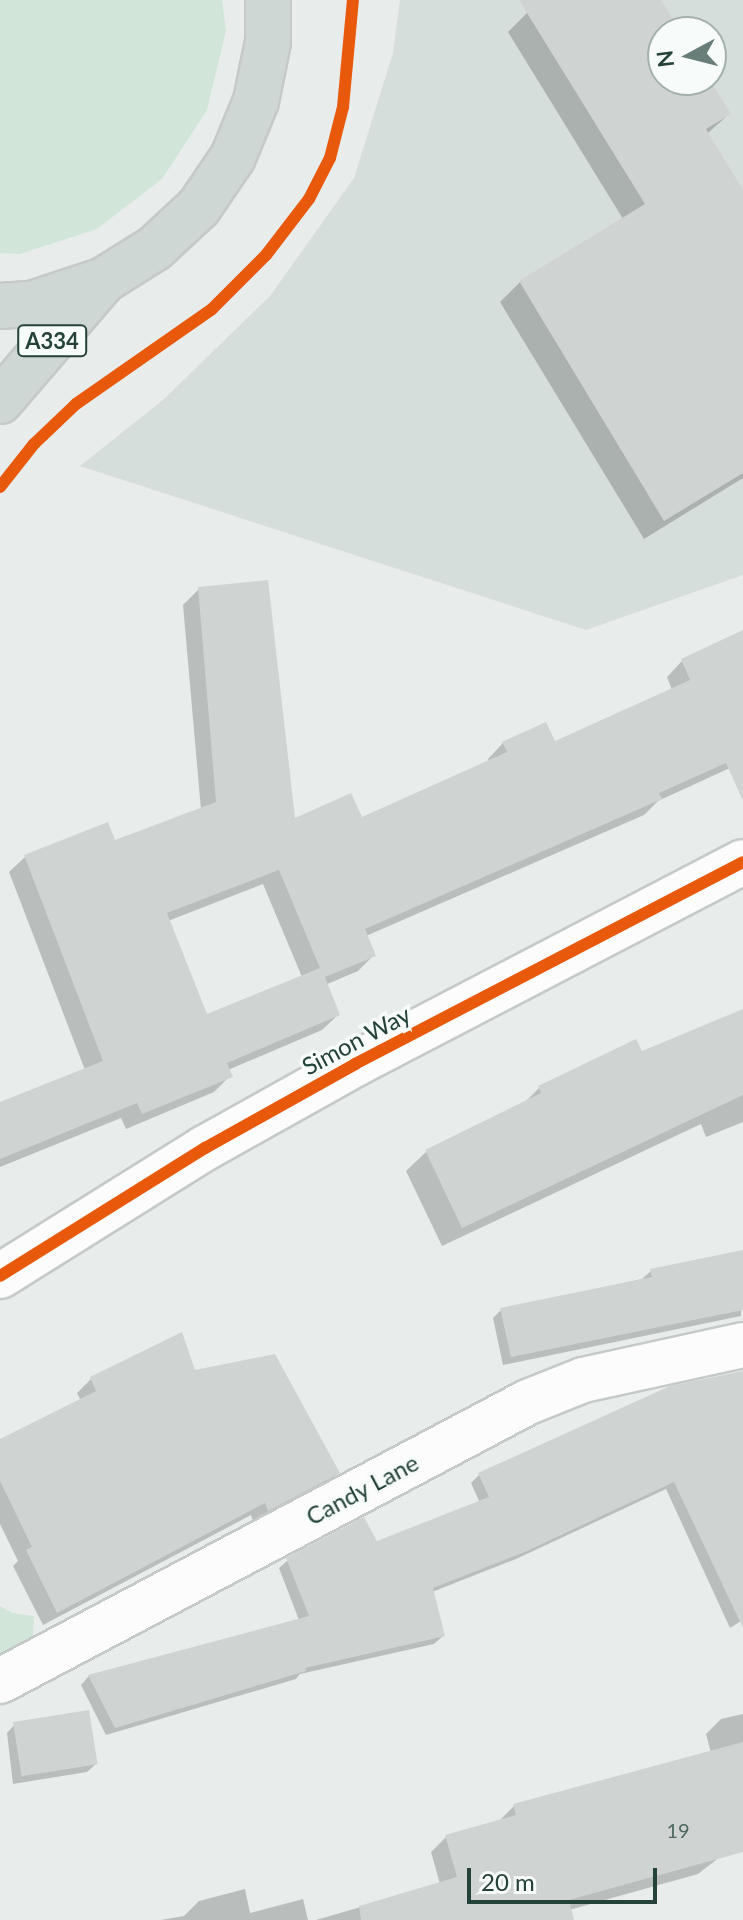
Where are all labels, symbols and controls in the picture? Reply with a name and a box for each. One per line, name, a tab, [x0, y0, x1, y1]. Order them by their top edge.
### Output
north arrow	[647, 16, 727, 96]
text: N	[650, 49, 679, 69]
road number: A334	[16, 323, 88, 359]
street label: Simon Way	[297, 999, 415, 1081]
street label: Candy Lane	[301, 1447, 423, 1531]
house number: 19	[666, 1818, 690, 1842]
scale bar	[471, 1852, 661, 1902]
text: 20 m	[481, 1867, 535, 1896]

